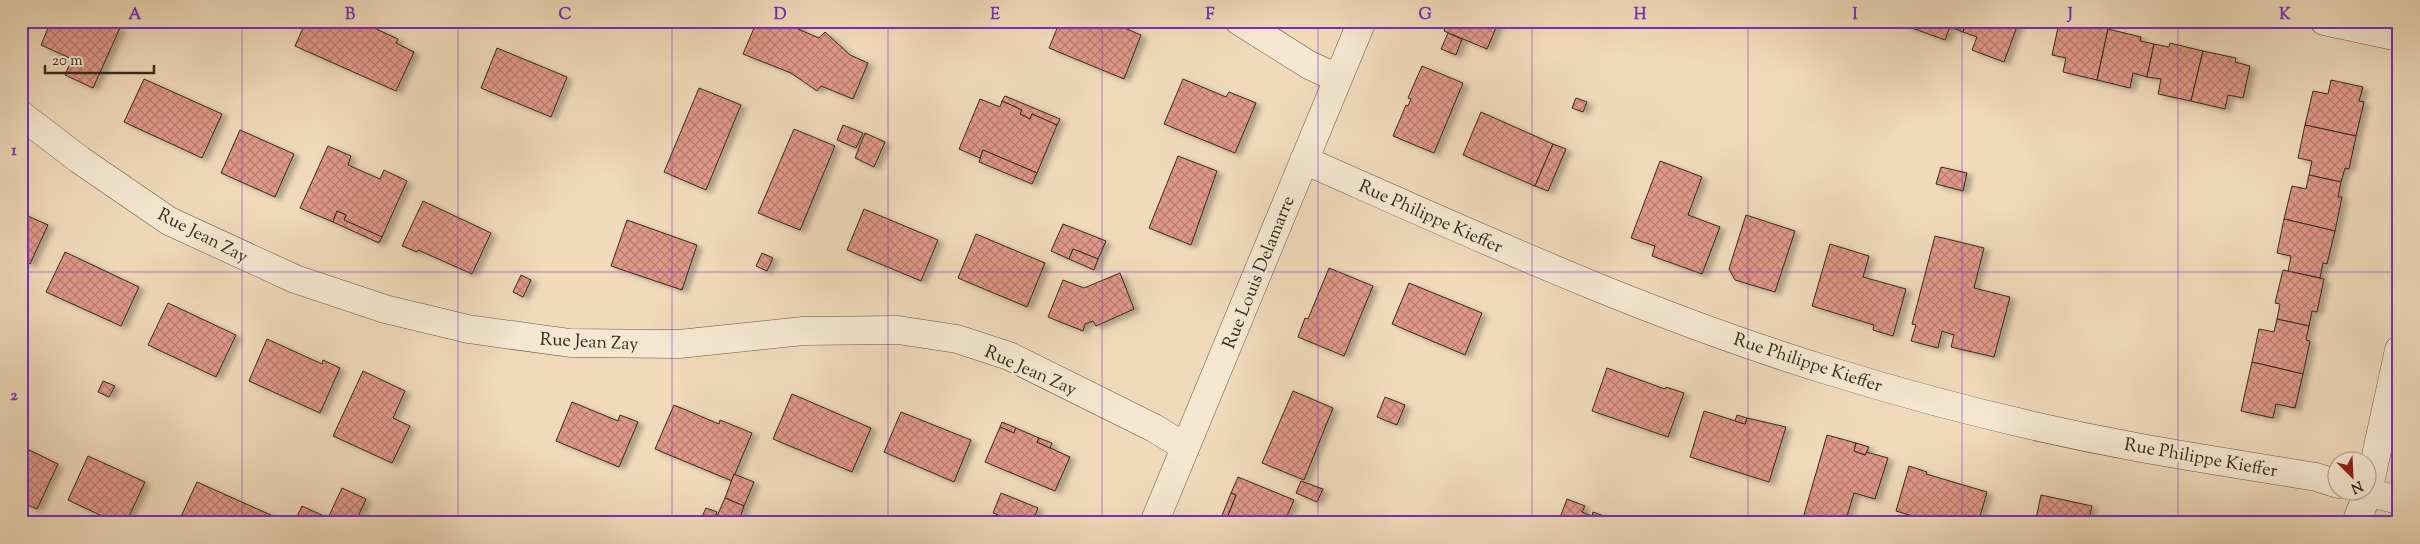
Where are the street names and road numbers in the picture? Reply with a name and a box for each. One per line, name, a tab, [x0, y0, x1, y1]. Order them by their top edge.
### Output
street label: Rue Philippe Kieffer	[1354, 174, 1507, 261]
street label: Rue Louis Delamarre	[1217, 192, 1302, 353]
street label: Rue Jean Zay	[152, 203, 252, 271]
street label: Rue Jean Zay	[539, 327, 639, 359]
street label: Rue Philippe Kieffer	[1730, 328, 1885, 400]
street label: Rue Jean Zay	[980, 340, 1081, 404]
street label: Rue Philippe Kieffer	[2122, 433, 2279, 485]

